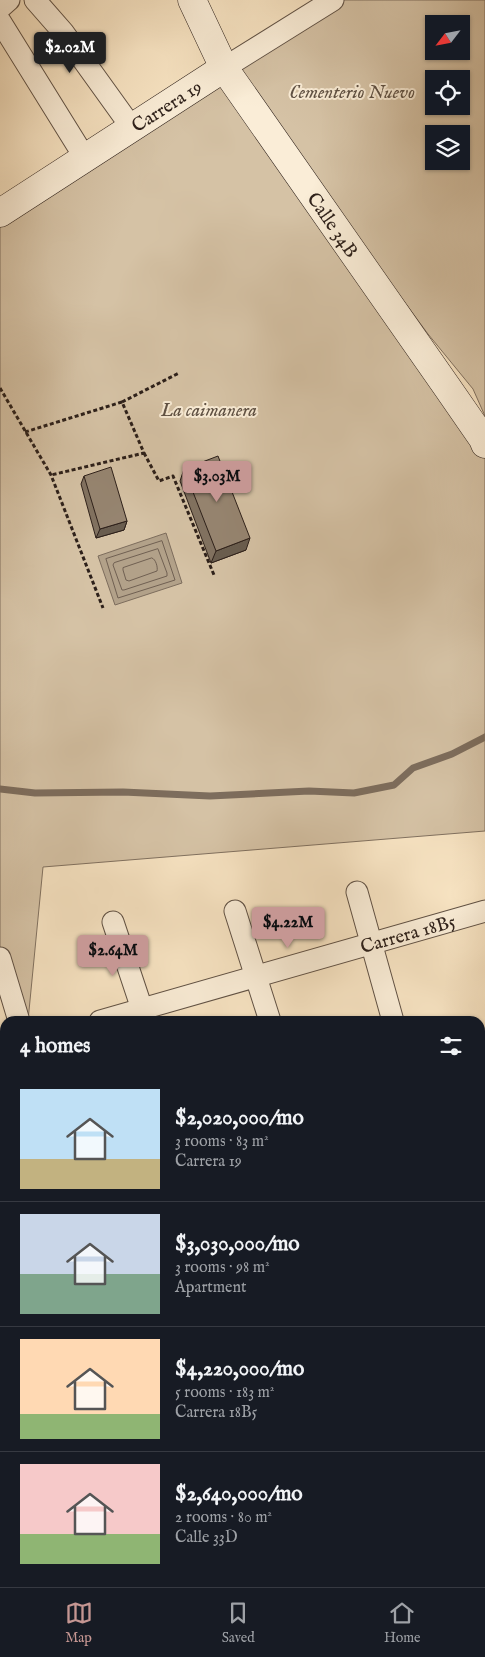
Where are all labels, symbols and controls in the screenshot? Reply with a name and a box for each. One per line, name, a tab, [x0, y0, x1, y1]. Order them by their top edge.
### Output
north arrow	[425, 15, 470, 60]
map controls	[425, 15, 470, 170]
pin: $2.02M	[29, 32, 111, 74]
text: $2.02M	[45, 38, 95, 58]
button: locate	[425, 70, 470, 115]
street label: Carrera 19	[128, 75, 207, 139]
park label: Cementerio Nuevo	[289, 81, 415, 105]
button: layers	[425, 125, 470, 170]
street label: Calle 34B	[301, 188, 363, 263]
park label: La caimanera	[160, 399, 257, 423]
pin: $3.03M	[176, 460, 258, 503]
text: $3.03M	[193, 467, 241, 487]
pin: $4.22M	[247, 906, 329, 949]
street label: Carrera 18B5	[358, 910, 459, 960]
text: $4.22M	[263, 913, 313, 933]
pin: $2.64M	[72, 934, 154, 977]
text: $2.64M	[88, 941, 138, 961]
icon: filters	[437, 1032, 465, 1060]
text: 4 homes	[20, 1033, 90, 1060]
text: $2,020,000/mo	[175, 1105, 304, 1132]
icon: home	[60, 1109, 120, 1169]
text: 3 rooms · 83 m²	[175, 1132, 269, 1152]
text: Carrera 19	[175, 1152, 242, 1172]
text: $3,030,000/mo	[175, 1231, 300, 1258]
icon: home	[60, 1234, 120, 1294]
text: 3 rooms · 98 m²	[175, 1258, 270, 1278]
text: Apartment	[175, 1278, 246, 1298]
text: $4,220,000/mo	[175, 1356, 304, 1383]
icon: home	[60, 1359, 120, 1419]
text: 5 rooms · 183 m²	[175, 1383, 274, 1403]
text: Carrera 18B5	[175, 1403, 257, 1423]
text: $2,640,000/mo	[175, 1481, 303, 1508]
icon: home	[60, 1484, 120, 1544]
text: 2 rooms · 80 m²	[175, 1508, 272, 1528]
text: Calle 33D	[175, 1528, 238, 1548]
tab: Map	[65, 1599, 93, 1647]
tab: Saved	[222, 1599, 255, 1647]
tab: Home	[384, 1599, 420, 1647]

